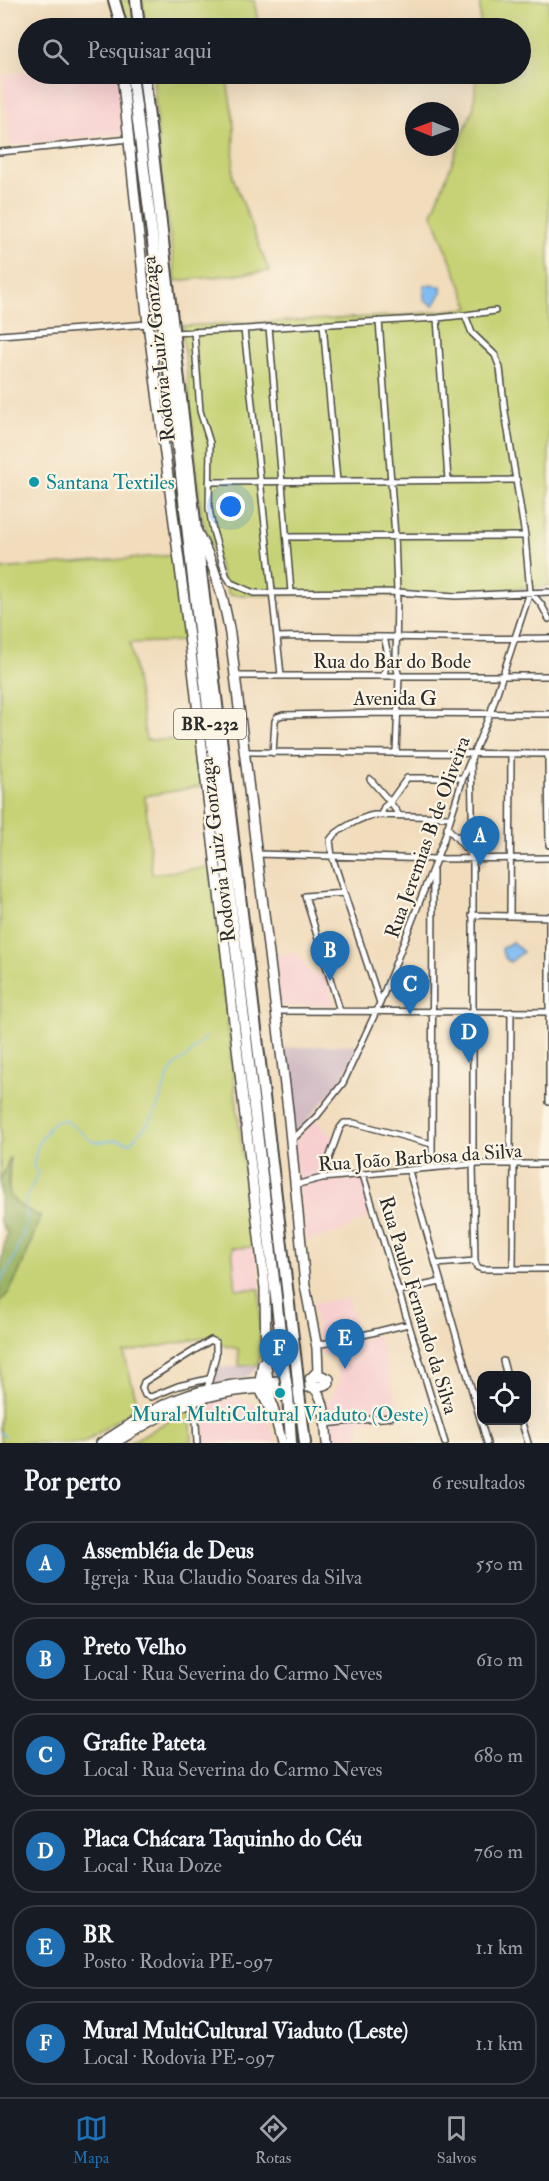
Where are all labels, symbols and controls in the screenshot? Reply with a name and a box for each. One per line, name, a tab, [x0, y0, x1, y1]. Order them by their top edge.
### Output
search box	[18, 18, 531, 84]
icon: search	[39, 35, 72, 68]
text: Pesquisar aqui	[87, 37, 212, 65]
north arrow	[405, 102, 459, 156]
street label: Rodovia Luiz Gonzaga	[136, 254, 181, 443]
place label: Santana Textiles	[46, 470, 175, 495]
marker: Santana Textiles	[27, 475, 41, 489]
your location	[216, 492, 245, 521]
street label: Rua do Bar do Bode	[313, 649, 471, 674]
street label: Avenida G	[352, 686, 437, 711]
road number: BR-232	[174, 709, 246, 739]
street label: Rua Jeremias B de Oliveira	[379, 732, 476, 942]
street label: Rodovia Luiz Gonzaga	[194, 755, 241, 944]
pin: A	[460, 816, 500, 866]
pin: B	[310, 932, 350, 981]
pin: C	[390, 966, 430, 1015]
pin: D	[450, 1014, 488, 1063]
street label: Rua João Barbosa da Silva	[317, 1138, 524, 1177]
street label: Rua Paulo Fernando da Silva	[373, 1193, 464, 1418]
pin: E	[326, 1320, 364, 1369]
pin: F	[260, 1330, 298, 1379]
map controls	[477, 1371, 531, 1425]
button: locate	[477, 1371, 531, 1425]
marker: Mural MultiCultural Viaduto (Oeste)	[273, 1386, 287, 1400]
place label: Mural MultiCultural Viaduto (Oeste)	[131, 1402, 429, 1427]
text: Por perto	[24, 1466, 121, 1498]
text: 6 resultados	[432, 1470, 525, 1495]
text: Assembléia de Deus	[83, 1537, 254, 1565]
text: A	[39, 1551, 52, 1576]
text: 550 m	[476, 1551, 523, 1576]
text: Igreja · Rua Claudio Soares da Silva	[83, 1565, 362, 1590]
text: Preto Velho	[83, 1633, 186, 1661]
text: B	[39, 1647, 52, 1672]
text: 610 m	[476, 1647, 523, 1672]
text: Local · Rua Severina do Carmo Neves	[83, 1661, 382, 1686]
text: Grafite Pateta	[83, 1729, 206, 1757]
text: C	[38, 1743, 53, 1768]
text: 680 m	[474, 1743, 523, 1768]
text: Local · Rua Severina do Carmo Neves	[83, 1757, 382, 1782]
text: Placa Chácara Taquinho do Céu	[83, 1825, 362, 1853]
text: D	[37, 1839, 54, 1864]
text: 760 m	[474, 1839, 523, 1864]
text: Local · Rua Doze	[83, 1853, 222, 1878]
text: BR	[83, 1921, 113, 1949]
text: E	[38, 1935, 53, 1960]
text: 1.1 km	[476, 1935, 523, 1960]
text: Posto · Rodovia PE-097	[83, 1949, 273, 1974]
text: Mural MultiCultural Viaduto (Leste)	[83, 2017, 408, 2045]
text: F	[39, 2031, 52, 2056]
text: 1.1 km	[476, 2031, 523, 2056]
text: Local · Rodovia PE-097	[83, 2045, 275, 2070]
tab: Mapa	[73, 2112, 109, 2168]
tab: Rotas	[255, 2112, 291, 2168]
tab: Salvos	[437, 2112, 476, 2168]

